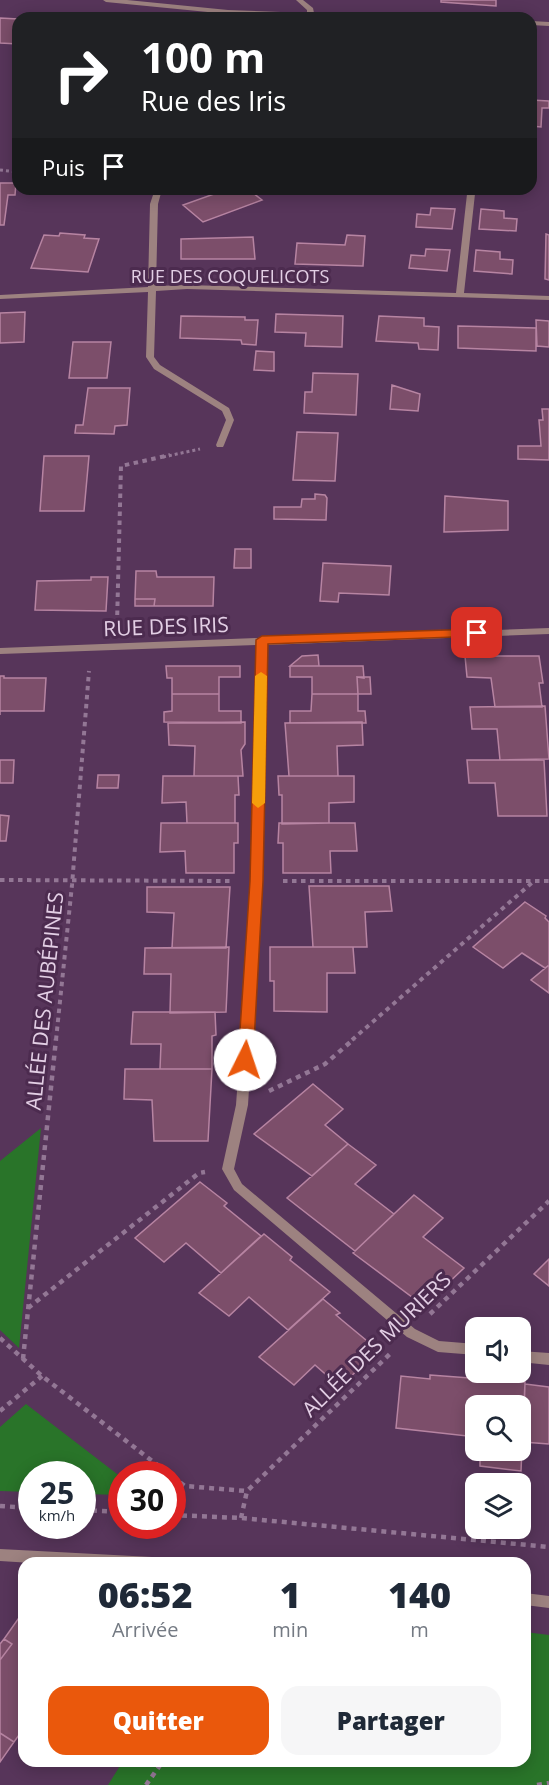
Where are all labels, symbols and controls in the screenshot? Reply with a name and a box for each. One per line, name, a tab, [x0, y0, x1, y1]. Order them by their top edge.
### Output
text: 100 m	[141, 28, 265, 85]
icon: right	[42, 36, 120, 114]
text: Rue des Iris	[141, 82, 286, 119]
icon: arrive	[97, 150, 130, 183]
text: Puis	[42, 152, 85, 182]
street label: RUE DES COQUELICOTS	[131, 264, 329, 288]
pin	[451, 607, 502, 658]
street label: RUE DES IRIS	[103, 610, 229, 642]
icon: arrive	[460, 616, 493, 649]
street label: ALLÉE DES AUBÉPINES	[19, 891, 69, 1111]
position arrow	[213, 1028, 277, 1092]
street label: ALLÉE DES MURIERS	[295, 1265, 457, 1423]
map controls	[465, 1317, 531, 1539]
button: sound	[465, 1317, 531, 1383]
button: search	[465, 1395, 531, 1461]
speed limit sign: 30	[108, 1461, 186, 1539]
text: 25	[40, 1472, 74, 1513]
button: layers	[465, 1473, 531, 1539]
text: km/h	[39, 1505, 75, 1525]
text: 06:52	[98, 1570, 193, 1619]
text: 1	[280, 1570, 301, 1619]
text: 140	[388, 1570, 451, 1619]
text: Arrivée	[112, 1616, 178, 1643]
text: min	[272, 1616, 308, 1643]
text: m	[410, 1616, 429, 1643]
button: Quitter	[48, 1686, 269, 1755]
button: Partager	[281, 1686, 501, 1755]

